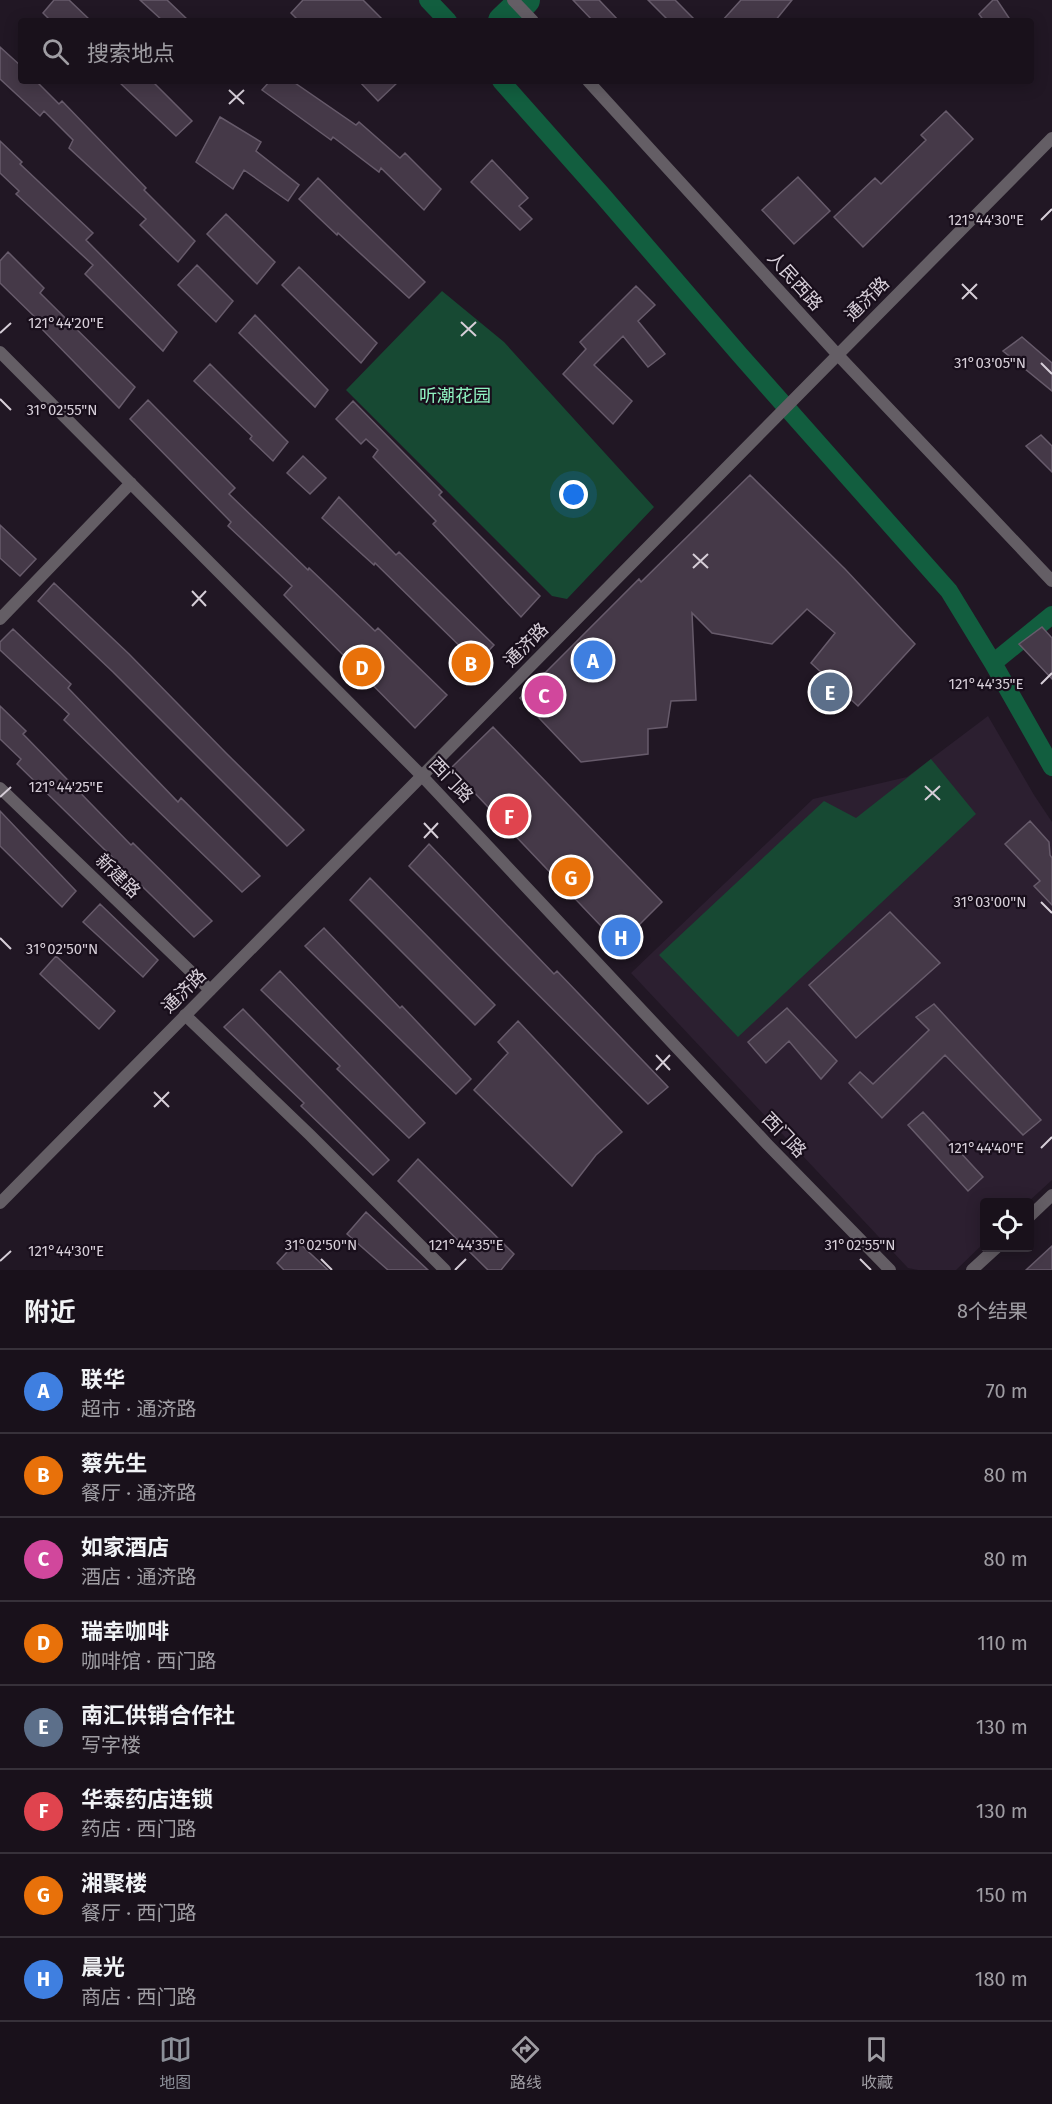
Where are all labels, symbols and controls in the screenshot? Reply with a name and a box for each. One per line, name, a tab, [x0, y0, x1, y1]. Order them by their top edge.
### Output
search box	[18, 18, 1034, 84]
icon: search	[39, 35, 72, 68]
text: 搜索地点	[87, 40, 175, 67]
text: 121°44'30"E	[948, 211, 1024, 229]
street label: 人民西路	[763, 247, 827, 315]
street label: 通济路	[840, 272, 894, 326]
text: 121°44'20"E	[28, 314, 104, 332]
text: 31°03'05"N	[954, 354, 1026, 372]
park label: 听潮花园	[419, 385, 491, 407]
text: 31°02'55"N	[26, 401, 98, 419]
your location	[559, 480, 588, 509]
street label: 通济路	[499, 618, 553, 672]
pin: A	[574, 638, 612, 682]
pin: B	[452, 640, 490, 686]
pin: D	[342, 644, 382, 690]
pin: E	[810, 670, 850, 714]
pin: C	[524, 672, 564, 718]
text: 121°44'35"E	[949, 675, 1023, 693]
street label: 西门路	[424, 753, 478, 807]
text: 121°44'25"E	[29, 778, 103, 796]
pin: F	[490, 794, 528, 838]
street label: 新建路	[91, 849, 145, 903]
pin: G	[552, 854, 590, 900]
text: 31°03'00"N	[953, 893, 1027, 911]
pin: H	[602, 914, 640, 960]
text: 31°02'50"N	[26, 940, 98, 958]
street label: 通济路	[157, 964, 211, 1018]
street label: 西门路	[757, 1108, 811, 1162]
text: 121°44'40"E	[948, 1139, 1024, 1157]
map controls	[980, 1198, 1034, 1252]
button: locate	[980, 1198, 1034, 1252]
text: 31°02'50"N	[285, 1236, 357, 1254]
text: 121°44'35"E	[429, 1236, 503, 1254]
text: 31°02'55"N	[824, 1236, 896, 1254]
text: 121°44'30"E	[28, 1242, 104, 1260]
text: 附近	[24, 1297, 76, 1328]
text: 8个结果	[957, 1299, 1028, 1323]
text: 联华	[81, 1366, 125, 1393]
text: A	[38, 1379, 49, 1403]
text: 70 m	[986, 1379, 1028, 1403]
text: 超市 · 通济路	[81, 1397, 196, 1421]
text: 蔡先生	[81, 1450, 147, 1477]
text: B	[37, 1463, 50, 1487]
text: 80 m	[983, 1463, 1028, 1487]
text: 餐厅 · 通济路	[81, 1481, 196, 1505]
text: 如家酒店	[81, 1534, 169, 1561]
text: C	[38, 1547, 49, 1571]
text: 80 m	[983, 1547, 1028, 1571]
text: 酒店 · 通济路	[81, 1565, 196, 1589]
text: 瑞幸咖啡	[81, 1618, 169, 1645]
text: D	[37, 1631, 50, 1655]
text: 110 m	[977, 1631, 1028, 1655]
text: 咖啡馆 · 西门路	[81, 1649, 216, 1673]
text: 南汇供销合作社	[81, 1702, 235, 1729]
text: E	[38, 1715, 49, 1739]
text: 130 m	[976, 1715, 1028, 1739]
text: 写字楼	[81, 1733, 141, 1757]
text: 华泰药店连锁	[81, 1786, 213, 1813]
text: F	[39, 1799, 48, 1823]
text: 130 m	[976, 1799, 1028, 1823]
text: 药店 · 西门路	[81, 1817, 196, 1841]
text: 湘聚楼	[81, 1870, 147, 1897]
text: G	[37, 1883, 50, 1907]
text: 150 m	[976, 1883, 1028, 1907]
text: 餐厅 · 西门路	[81, 1901, 196, 1925]
text: 晨光	[81, 1954, 125, 1981]
text: H	[37, 1967, 50, 1991]
text: 180 m	[975, 1967, 1028, 1991]
text: 商店 · 西门路	[81, 1985, 196, 2009]
tab: 地图	[159, 2033, 192, 2093]
tab: 路线	[509, 2033, 542, 2093]
tab: 收藏	[860, 2033, 893, 2093]

